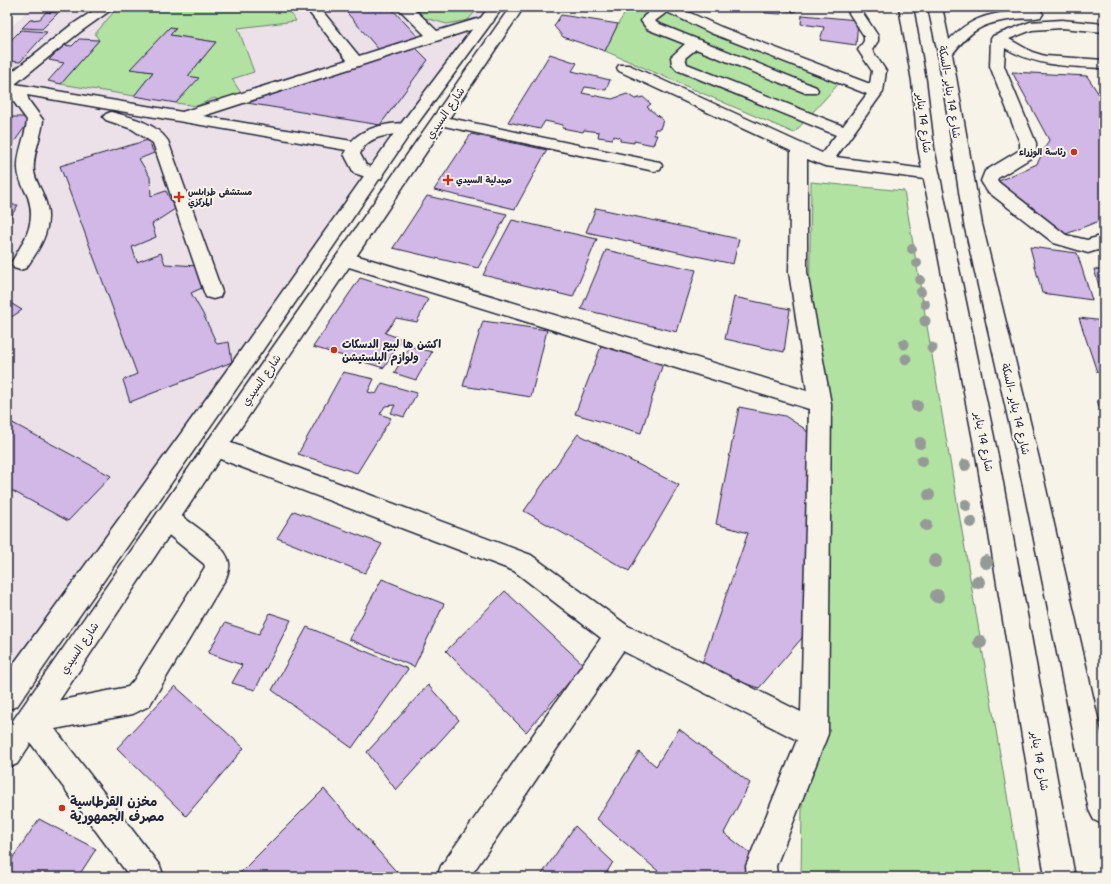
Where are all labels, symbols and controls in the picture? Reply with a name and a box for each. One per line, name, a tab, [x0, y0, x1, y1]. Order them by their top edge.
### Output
street label: شارع 14 يناير -السكة	[934, 45, 964, 140]
street label: شارع السيدي	[423, 84, 469, 143]
street label: شارع 14 يناير	[911, 91, 935, 154]
place label: رئاسة الوزراء	[1019, 146, 1067, 158]
marker: رئاسة الوزراء	[1069, 147, 1079, 157]
place label: صيدلية السيدي	[456, 174, 512, 187]
marker: صيدلية السيدي	[443, 175, 453, 185]
place label: مستشفى طرابلس المركزي	[188, 186, 252, 209]
marker: مستشفى طرابلس المركزي	[173, 191, 185, 203]
place label: اكشن ها لبيع الدسكات ولوازم البلستيشن	[342, 337, 441, 366]
marker: اكشن ها لبيع الدسكات ولوازم البلستيشن	[329, 345, 339, 355]
street label: شارع السيدي	[238, 352, 285, 410]
street label: شارع 14 يناير -السكة	[997, 362, 1033, 457]
street label: شارع 14 يناير	[969, 410, 997, 473]
street label: شارع السيدي	[57, 619, 103, 678]
street label: شارع 14 يناير	[1026, 729, 1052, 792]
place label: مخزن القرطاسية مصرف الجمهورية	[70, 793, 164, 826]
marker: مخزن القرطاسية مصرف الجمهورية	[57, 803, 67, 813]

